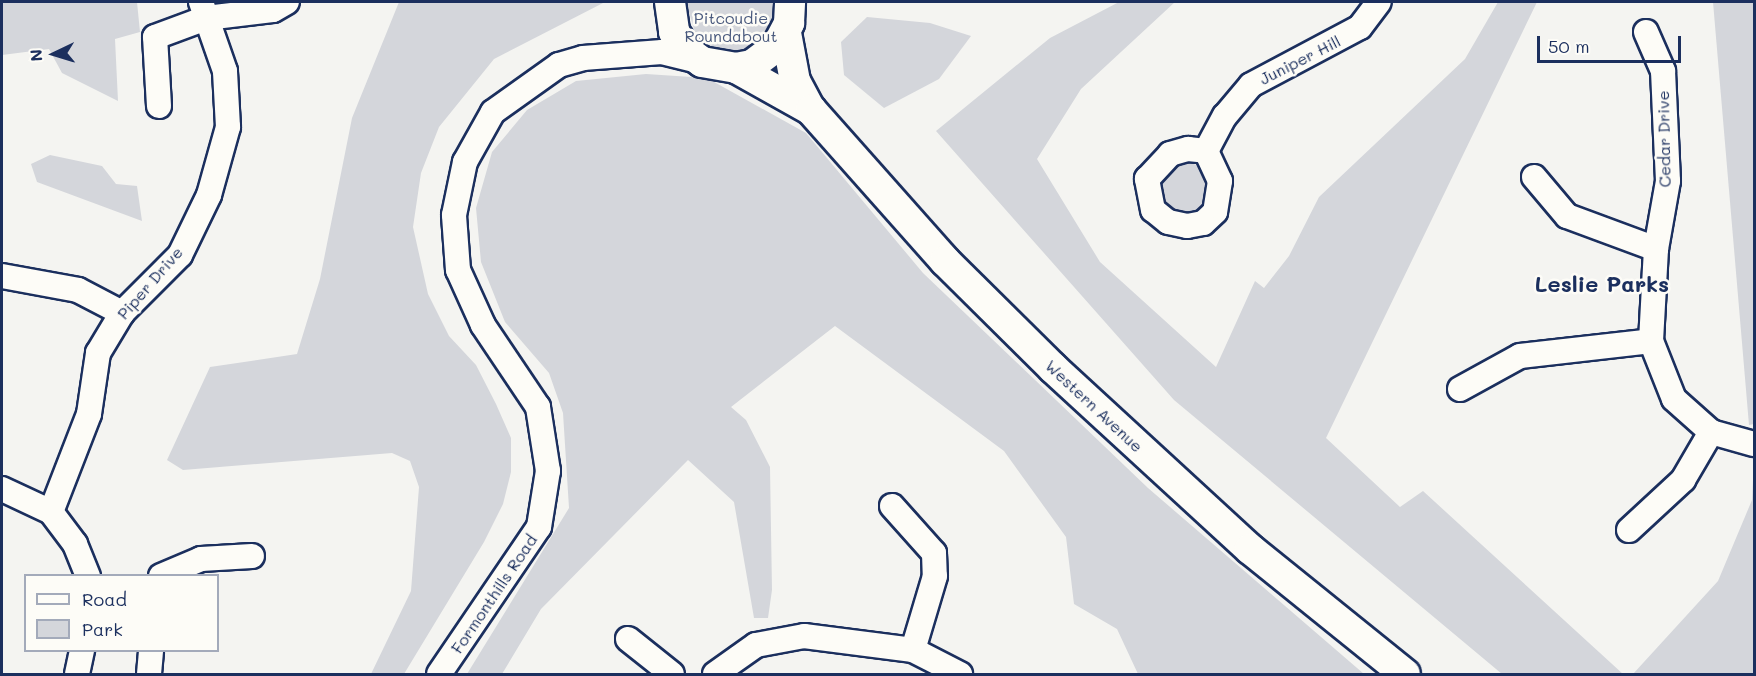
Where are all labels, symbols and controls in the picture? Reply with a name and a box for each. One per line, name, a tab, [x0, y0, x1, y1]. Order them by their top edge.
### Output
park label: Pitcoudie Roundabout	[685, 8, 777, 46]
north arrow	[24, 24, 84, 84]
scale bar	[1540, 24, 1684, 62]
street label: Juniper Hill	[1256, 31, 1344, 89]
text: 50 m	[1548, 34, 1590, 58]
text: N	[25, 48, 46, 62]
street label: Cedar Drive	[1654, 90, 1674, 188]
street label: Piper Drive	[113, 243, 187, 323]
district label: Leslie Parks	[1535, 271, 1669, 297]
street label: Western Avenue	[1041, 356, 1147, 456]
street label: Formonthills Road	[447, 531, 541, 657]
legend	[24, 574, 219, 652]
text: Road	[82, 587, 127, 611]
text: Park	[82, 617, 123, 641]

